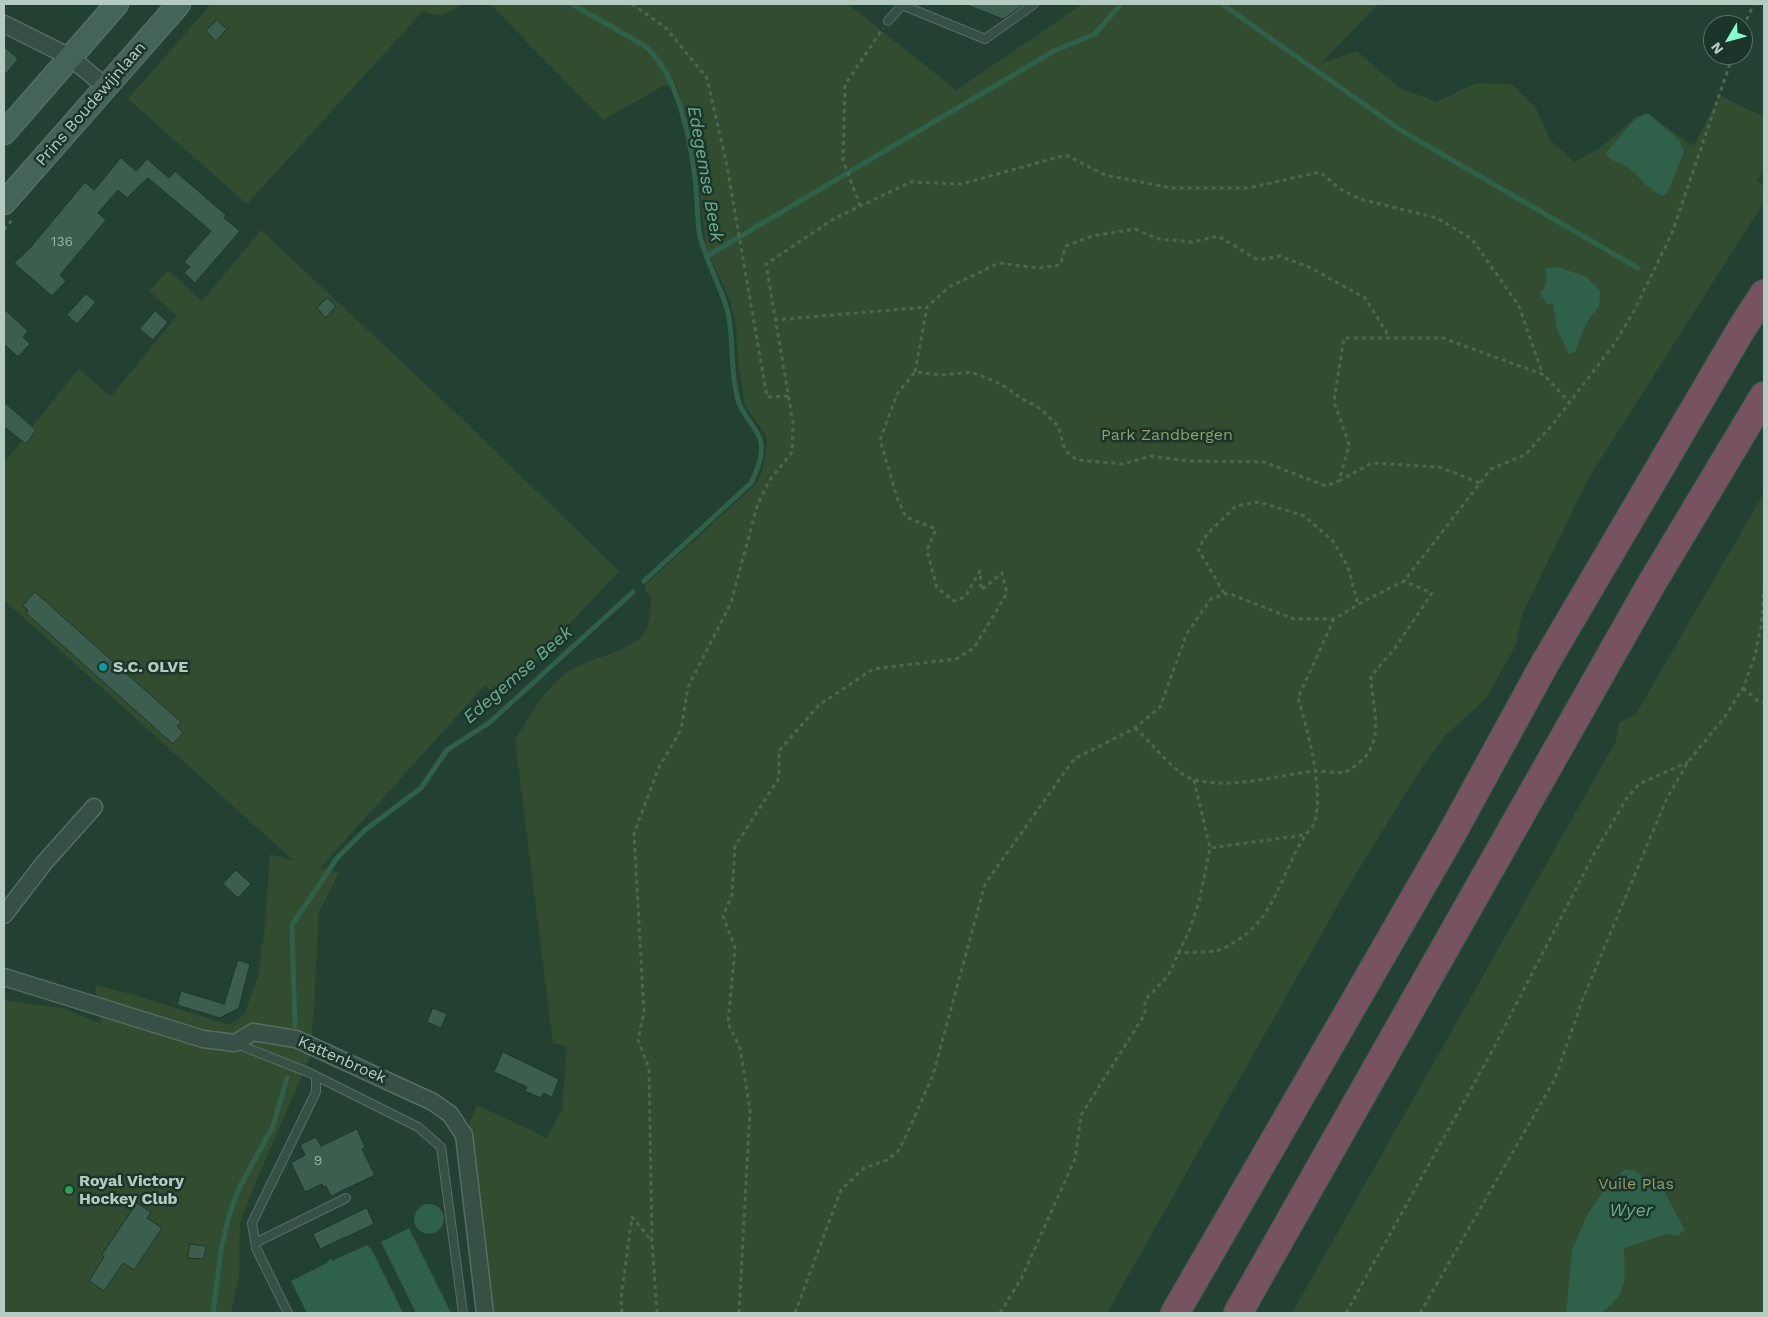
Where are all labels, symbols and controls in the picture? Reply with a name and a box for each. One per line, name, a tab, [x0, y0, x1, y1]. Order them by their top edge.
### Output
north arrow	[1703, 15, 1753, 65]
street label: Prins Boudewijnlaan	[32, 38, 150, 170]
text: N	[1707, 39, 1726, 57]
water label: Edegemse Beek	[682, 104, 728, 244]
house number: 136	[51, 234, 73, 250]
park label: Park Zandbergen	[1101, 425, 1233, 445]
water label: Edegemse Beek	[459, 622, 577, 728]
place label: S.C. OLVE	[113, 657, 188, 677]
marker: S.C. OLVE	[97, 661, 109, 673]
street label: Kattenbroek	[295, 1032, 389, 1088]
house number: 9	[314, 1153, 322, 1169]
place label: Royal Victory Hockey Club	[79, 1171, 184, 1209]
park label: Vuile Plas	[1598, 1174, 1674, 1194]
marker: Royal Victory Hockey Club	[63, 1184, 75, 1196]
water label: Wyer	[1609, 1200, 1653, 1222]

